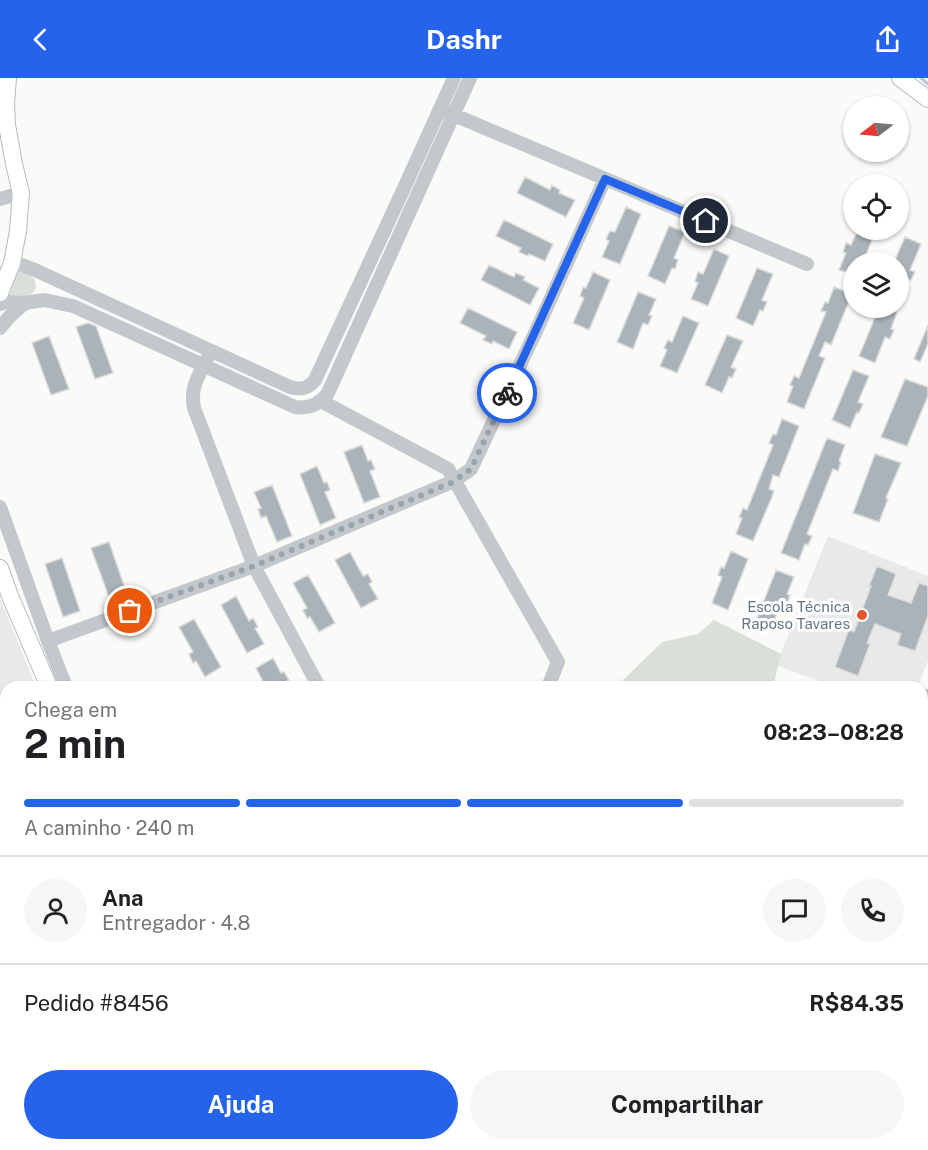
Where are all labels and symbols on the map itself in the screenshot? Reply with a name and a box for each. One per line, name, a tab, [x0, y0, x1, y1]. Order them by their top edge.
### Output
north arrow	[843, 96, 909, 162]
pin	[680, 195, 731, 246]
courier	[477, 363, 537, 423]
pin	[104, 585, 155, 636]
place label: Escola Técnica Raposo Tavares	[741, 598, 850, 632]
marker: Escola Técnica Raposo Tavares	[855, 608, 869, 622]

